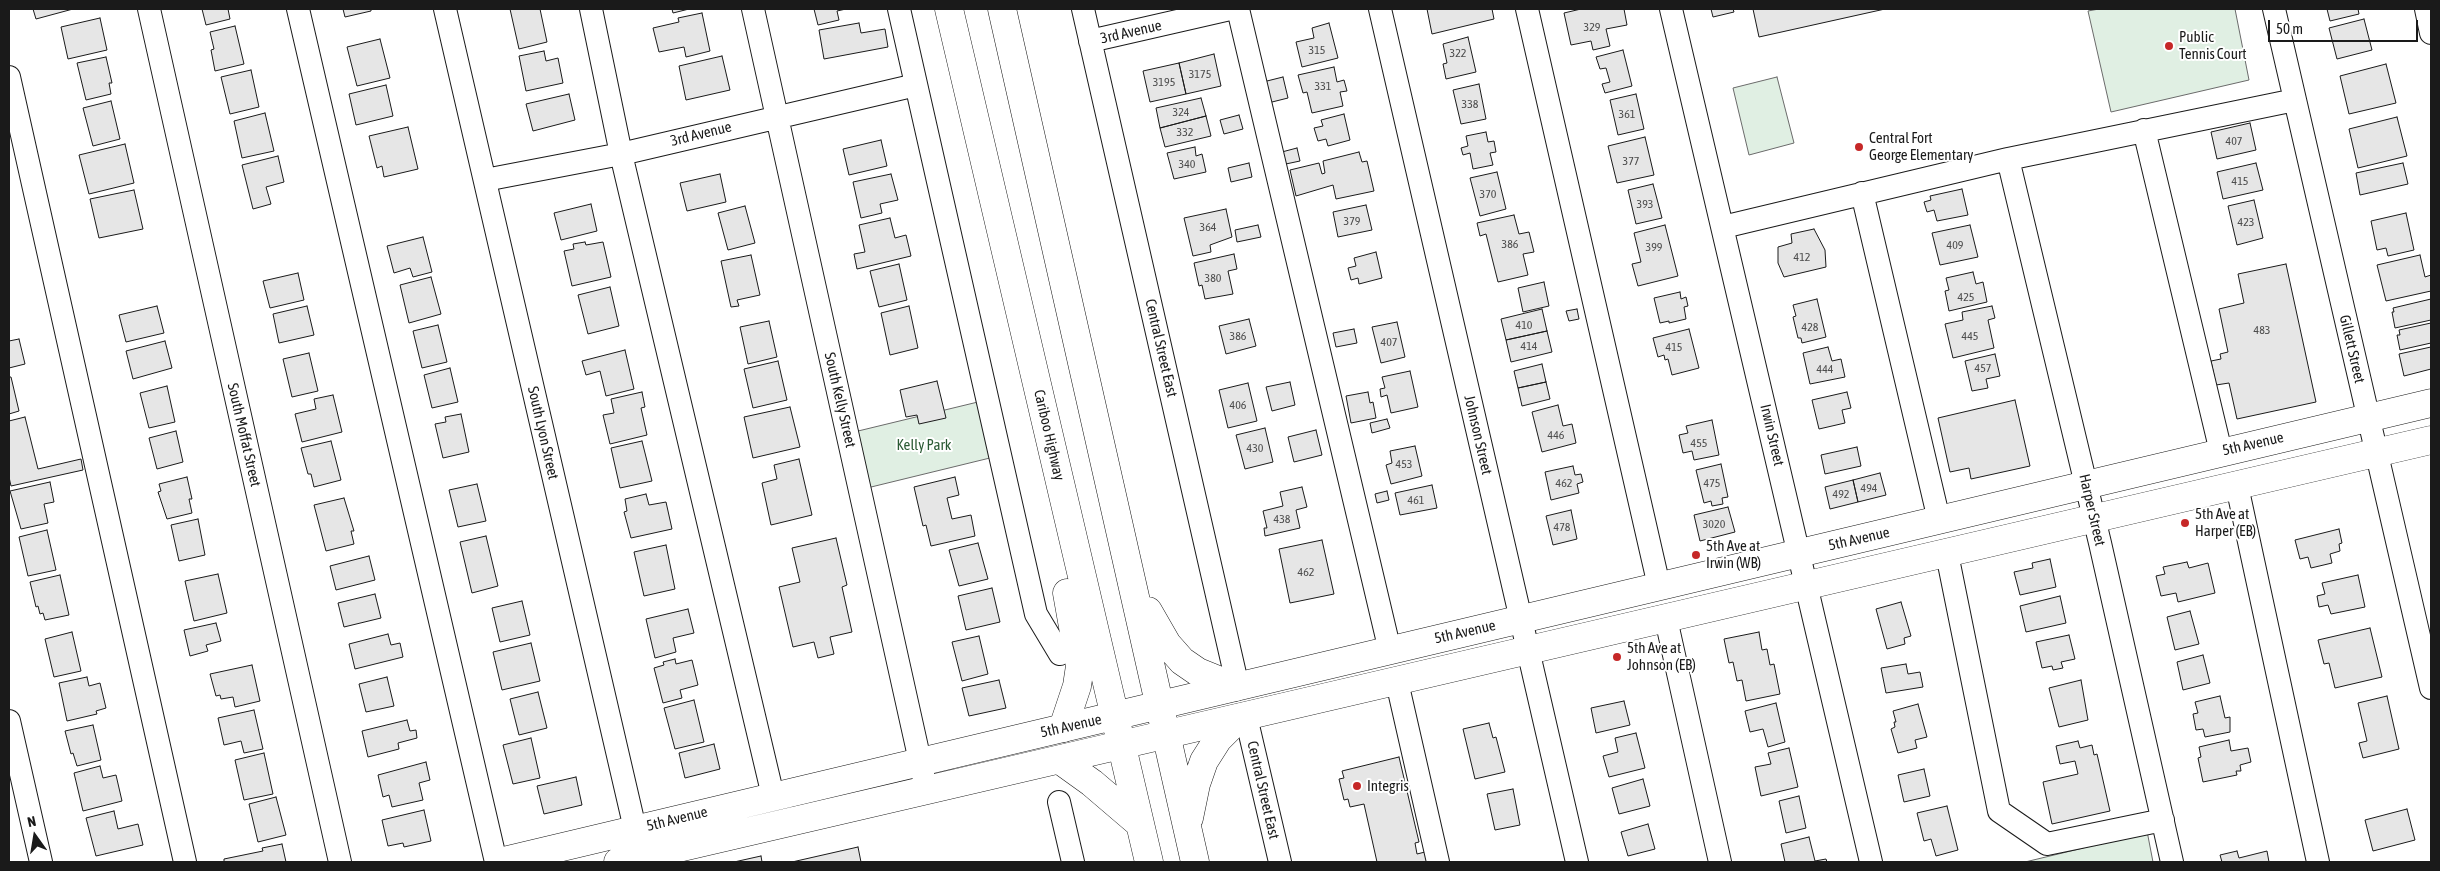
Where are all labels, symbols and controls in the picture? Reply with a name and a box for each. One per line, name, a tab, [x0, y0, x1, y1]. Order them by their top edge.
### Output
scale bar	[2270, 10, 2420, 42]
street label: 3rd Avenue	[1099, 16, 1163, 48]
house number: 329	[1584, 20, 1600, 34]
text: 50 m	[2276, 20, 2303, 37]
place label: Public Tennis Court	[2179, 28, 2246, 63]
marker: Public Tennis Court	[2163, 40, 2175, 52]
house number: 315	[1309, 43, 1325, 57]
house number: 322	[1450, 46, 1466, 60]
house number: 3175	[1189, 67, 1211, 81]
house number: 3195	[1153, 75, 1175, 89]
house number: 331	[1315, 79, 1331, 93]
house number: 338	[1462, 97, 1478, 111]
house number: 324	[1173, 105, 1189, 119]
house number: 361	[1619, 107, 1635, 121]
street label: 3rd Avenue	[669, 118, 733, 150]
house number: 332	[1177, 125, 1193, 139]
place label: Central Fort George Elementary	[1869, 129, 1974, 164]
house number: 407	[2226, 134, 2242, 148]
marker: Central Fort George Elementary	[1853, 141, 1865, 153]
house number: 377	[1623, 154, 1639, 168]
house number: 340	[1179, 157, 1195, 171]
house number: 415	[2232, 174, 2248, 188]
house number: 370	[1480, 187, 1496, 201]
house number: 393	[1637, 197, 1653, 211]
house number: 379	[1344, 214, 1360, 228]
house number: 423	[2238, 215, 2254, 229]
house number: 364	[1200, 220, 1216, 234]
house number: 386	[1502, 237, 1518, 251]
house number: 409	[1947, 238, 1963, 252]
house number: 399	[1646, 240, 1662, 254]
house number: 412	[1794, 250, 1810, 264]
house number: 380	[1205, 271, 1221, 285]
house number: 425	[1958, 290, 1974, 304]
street label: Central Street East	[1141, 297, 1181, 399]
street label: Gillett Street	[2335, 313, 2369, 385]
house number: 410	[1516, 318, 1532, 332]
house number: 428	[1802, 320, 1818, 334]
house number: 483	[2254, 323, 2270, 337]
house number: 386	[1230, 329, 1246, 343]
house number: 445	[1962, 329, 1978, 343]
house number: 407	[1381, 335, 1397, 349]
house number: 414	[1521, 339, 1537, 353]
house number: 415	[1666, 340, 1682, 354]
street label: South Kelly Street	[820, 351, 860, 449]
house number: 457	[1975, 361, 1991, 375]
house number: 444	[1817, 362, 1833, 376]
street label: South Moffat Street	[223, 381, 265, 489]
street label: South Lyon Street	[524, 385, 562, 481]
street label: Cariboo Highway	[1030, 388, 1068, 482]
street label: Johnson Street	[1460, 394, 1496, 476]
house number: 406	[1230, 398, 1246, 412]
street label: Irwin Street	[1756, 402, 1788, 468]
house number: 446	[1548, 428, 1564, 442]
street label: 5th Avenue	[2221, 428, 2285, 460]
park label: Kelly Park	[897, 436, 951, 454]
house number: 455	[1691, 436, 1707, 450]
house number: 430	[1247, 441, 1263, 455]
house number: 453	[1396, 457, 1412, 471]
street label: Harper Street	[2075, 472, 2109, 548]
house number: 462	[1556, 476, 1572, 490]
house number: 475	[1704, 476, 1720, 490]
house number: 494	[1861, 481, 1877, 495]
house number: 492	[1833, 487, 1849, 501]
house number: 461	[1408, 493, 1424, 507]
place label: 5th Ave at Harper (EB)	[2195, 505, 2256, 540]
house number: 438	[1274, 512, 1290, 526]
house number: 3020	[1703, 517, 1725, 531]
marker: 5th Ave at Harper (EB)	[2179, 517, 2191, 529]
house number: 478	[1554, 520, 1570, 534]
street label: 5th Avenue	[1827, 523, 1891, 555]
place label: 5th Ave at Irwin (WB)	[1706, 537, 1761, 572]
marker: 5th Ave at Irwin (WB)	[1690, 549, 1702, 561]
house number: 462	[1298, 565, 1314, 579]
street label: 5th Avenue	[1433, 616, 1497, 648]
place label: 5th Ave at Johnson (EB)	[1627, 639, 1696, 674]
marker: 5th Ave at Johnson (EB)	[1611, 651, 1623, 663]
street label: 5th Avenue	[1039, 710, 1103, 742]
street label: Central Street East	[1243, 739, 1283, 841]
place label: Integris	[1367, 777, 1409, 795]
marker: Integris	[1351, 780, 1363, 792]
street label: 5th Avenue	[645, 803, 709, 835]
north arrow	[10, 811, 60, 861]
text: N	[26, 813, 37, 830]

